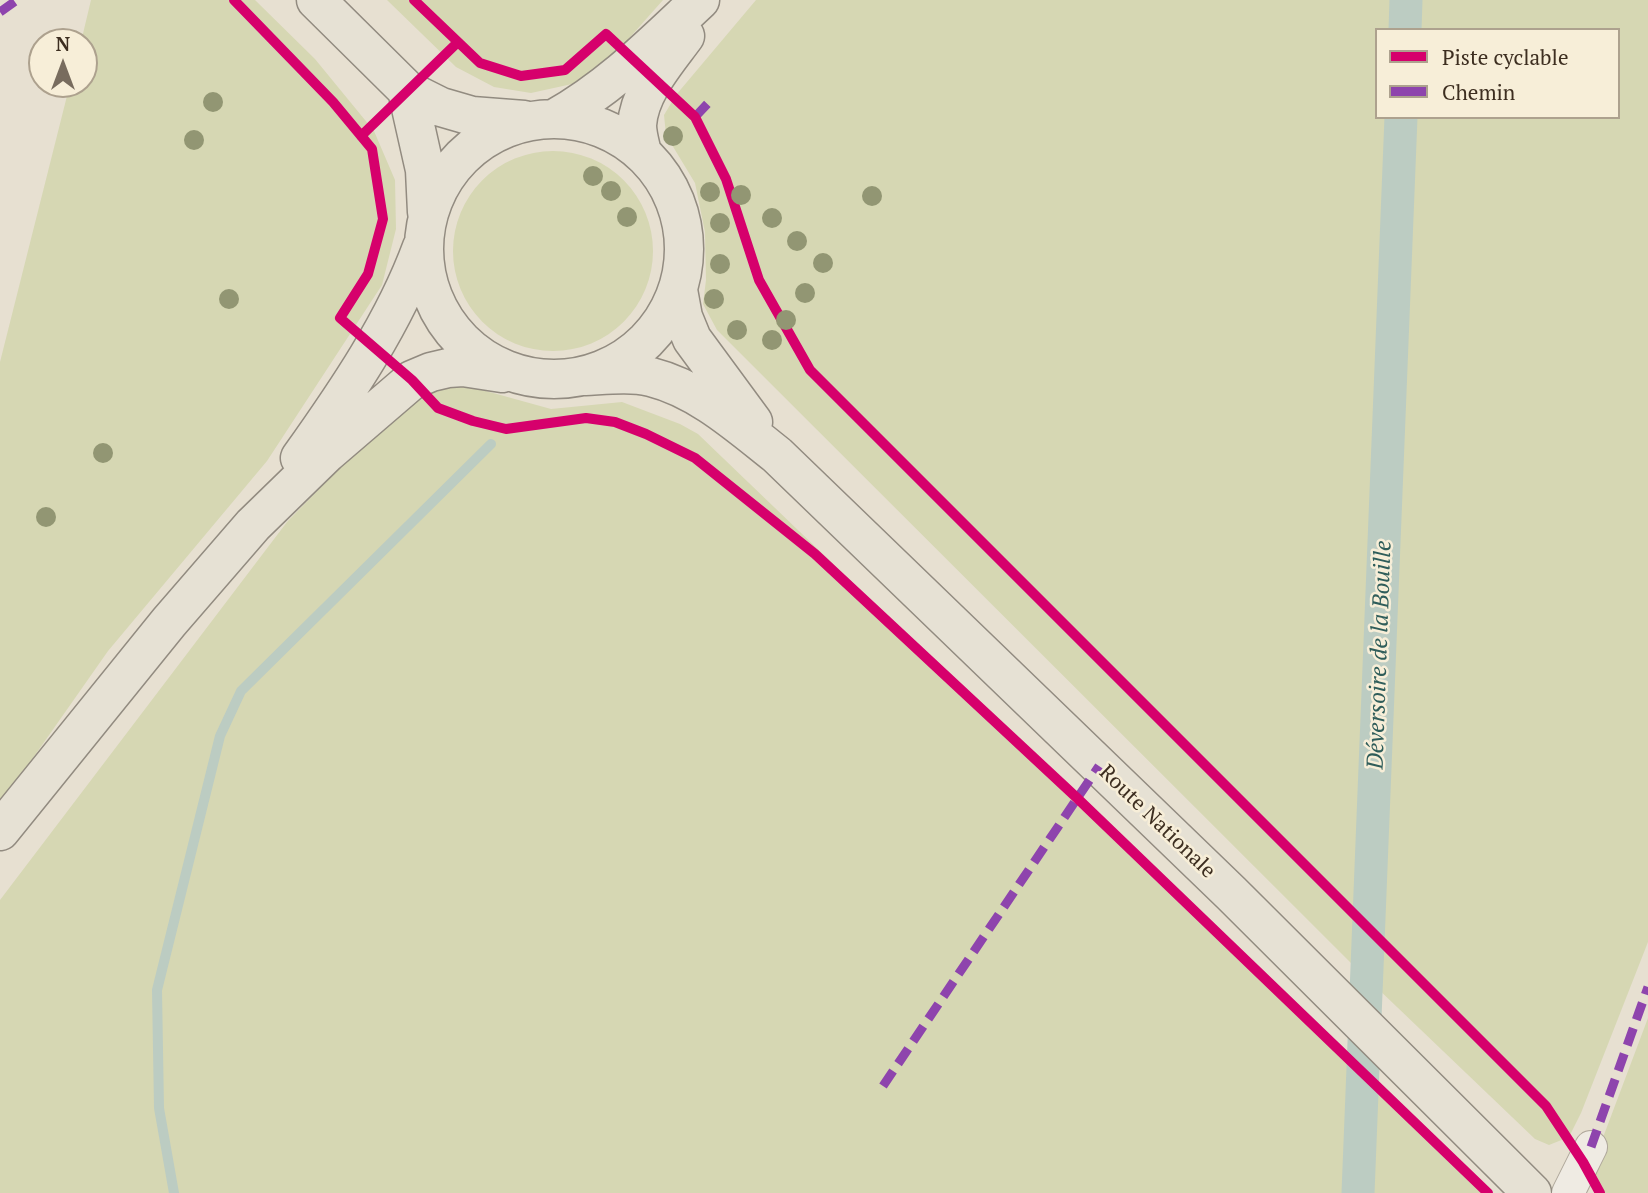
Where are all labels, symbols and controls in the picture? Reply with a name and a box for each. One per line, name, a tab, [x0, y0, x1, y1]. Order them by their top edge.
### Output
north arrow	[28, 28, 98, 98]
legend	[1375, 28, 1620, 119]
text: N	[56, 31, 70, 56]
text: Piste cyclable	[1442, 43, 1568, 71]
text: Chemin	[1442, 78, 1515, 106]
water label: Déversoire de la Bouille	[1362, 540, 1398, 770]
street label: Route Nationale	[1094, 760, 1220, 884]

